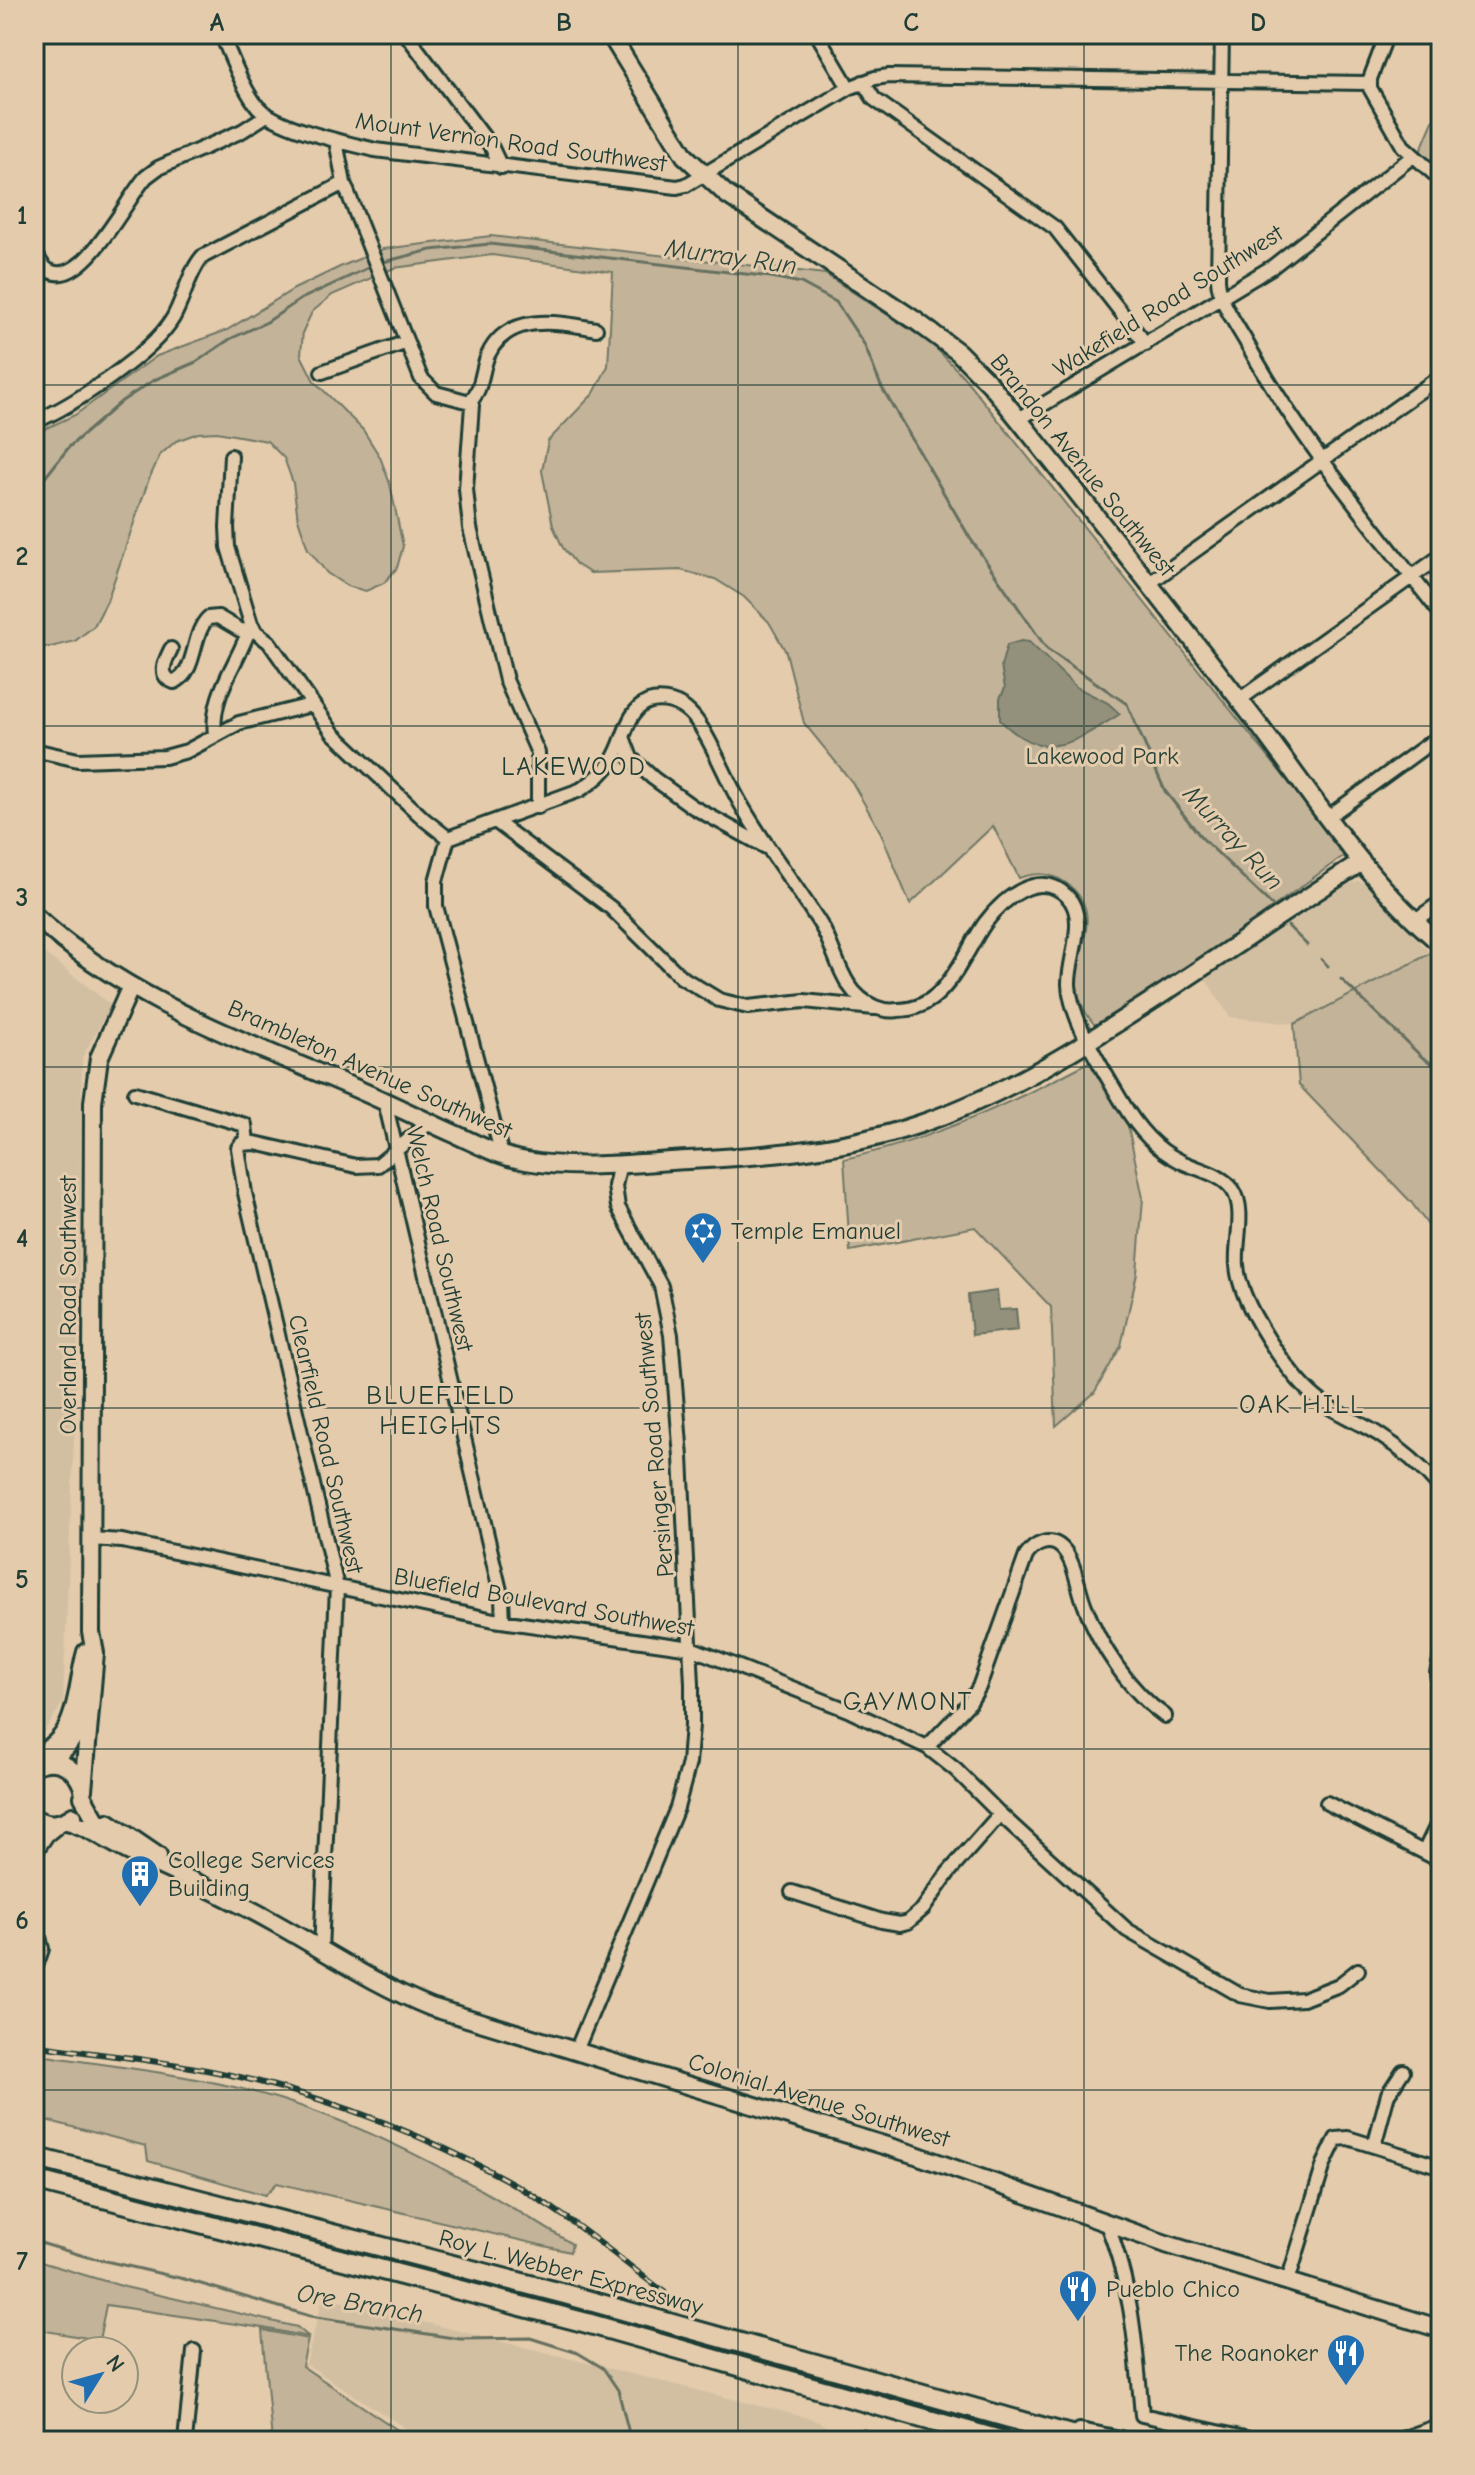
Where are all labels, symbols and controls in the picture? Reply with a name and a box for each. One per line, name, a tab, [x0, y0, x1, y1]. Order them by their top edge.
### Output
text: A	[210, 8, 225, 38]
text: B	[556, 8, 572, 38]
text: C	[903, 8, 919, 38]
text: D	[1250, 8, 1266, 38]
street label: Mount Vernon Road Southwest	[354, 106, 670, 178]
text: 1	[17, 201, 27, 231]
street label: Wakefield Road Southwest	[1048, 218, 1289, 383]
water label: Murray Run	[662, 233, 799, 281]
street label: Brandon Avenue Southwest	[985, 348, 1182, 583]
text: 2	[16, 542, 28, 572]
park label: Lakewood Park	[1025, 742, 1179, 770]
district label: LAKEWOOD	[501, 752, 647, 782]
water label: Murray Run	[1176, 779, 1289, 897]
text: 3	[16, 883, 28, 913]
street label: Brambleton Avenue Southwest	[223, 994, 518, 1145]
street label: Welch Road Southwest	[401, 1124, 480, 1355]
street label: Overland Road Southwest	[54, 1174, 82, 1434]
synagogue icon: Temple Emanuel	[682, 1210, 724, 1265]
place label: Temple Emanuel	[731, 1217, 901, 1245]
text: 4	[16, 1224, 28, 1254]
street label: Persinger Road Southwest	[628, 1310, 680, 1578]
street label: Clearfield Road Southwest	[283, 1312, 370, 1577]
district label: BLUEFIELD HEIGHTS	[366, 1381, 516, 1441]
district label: OAK HILL	[1239, 1390, 1365, 1420]
street label: Bluefield Boulevard Southwest	[392, 1562, 697, 1642]
text: 5	[15, 1565, 29, 1595]
district label: GAYMONT	[843, 1687, 973, 1717]
place label: College Services Building	[168, 1846, 335, 1902]
building icon: College Services Building	[119, 1853, 161, 1908]
text: 6	[15, 1906, 29, 1936]
street label: Colonial Avenue Southwest	[685, 2047, 954, 2153]
street label: Roy L. Webber Expressway	[436, 2223, 706, 2321]
text: 7	[16, 2247, 28, 2277]
restaurant icon: Pueblo Chico	[1057, 2268, 1099, 2323]
place label: Pueblo Chico	[1106, 2275, 1240, 2303]
water label: Ore Branch	[294, 2278, 426, 2330]
restaurant icon: The Roanoker	[1325, 2332, 1367, 2387]
north arrow	[60, 2335, 140, 2415]
place label: The Roanoker	[1175, 2339, 1318, 2367]
text: N	[100, 2350, 130, 2377]

